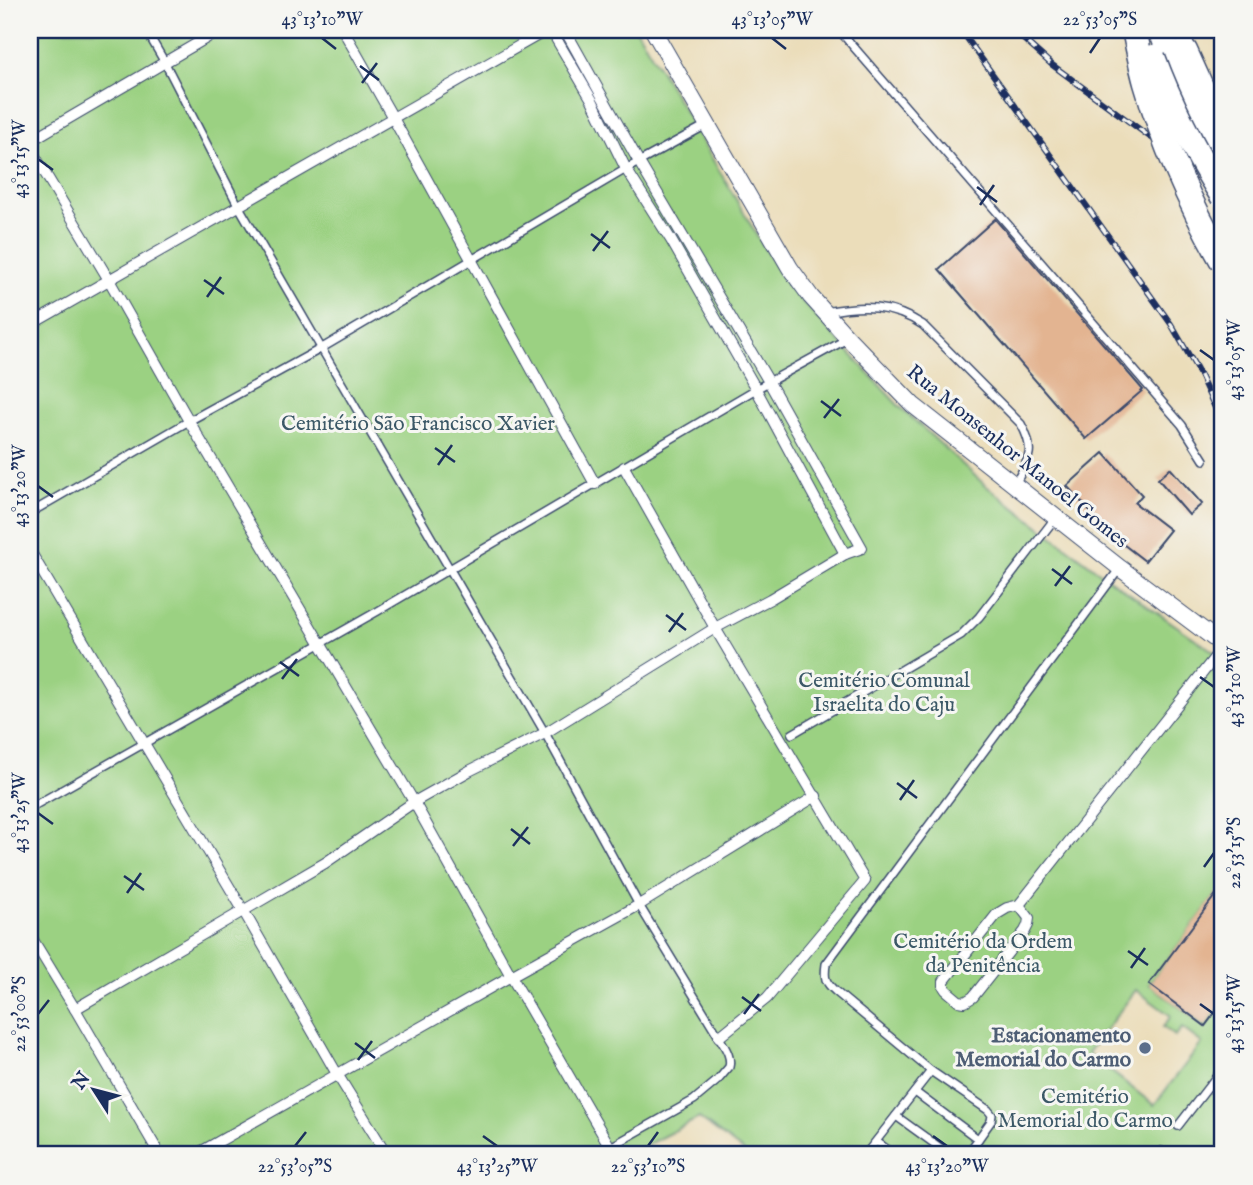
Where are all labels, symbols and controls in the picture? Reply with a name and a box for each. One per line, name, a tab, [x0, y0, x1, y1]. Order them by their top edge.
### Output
text: 43°13'10"W	[281, 9, 363, 32]
text: 43°13'05"W	[731, 9, 813, 32]
text: 22°53'05"S	[1063, 9, 1137, 32]
text: 43°13'15"W	[9, 119, 32, 198]
text: 43°13'05"W	[1224, 319, 1247, 401]
street label: Rua Monsenhor Manoel Gomes	[901, 359, 1133, 555]
park label: Cemitério São Francisco Xavier	[281, 411, 555, 438]
text: 43°13'20"W	[9, 444, 32, 528]
text: 43°13'10"W	[1224, 646, 1247, 728]
park label: Cemitério Comunal Israelita do Caju	[798, 668, 970, 719]
text: 43°13'25"W	[9, 772, 32, 853]
text: 22°53'15"S	[1224, 817, 1247, 889]
park label: Cemitério da Ordem da Penitência	[893, 929, 1073, 980]
text: 43°13'15"W	[1224, 974, 1247, 1053]
text: 22°53'00"S	[9, 976, 32, 1052]
place label: Estacionamento Memorial do Carmo	[955, 1023, 1132, 1074]
marker: Estacionamento Memorial do Carmo	[1137, 1040, 1153, 1056]
north arrow	[60, 1056, 130, 1126]
text: N	[67, 1067, 97, 1096]
park label: Cemitério Memorial do Carmo	[997, 1084, 1173, 1135]
text: 22°53'05"S	[258, 1156, 332, 1179]
text: 43°13'25"W	[457, 1156, 538, 1179]
text: 22°53'10"S	[611, 1156, 685, 1179]
text: 43°13'20"W	[905, 1156, 989, 1179]

